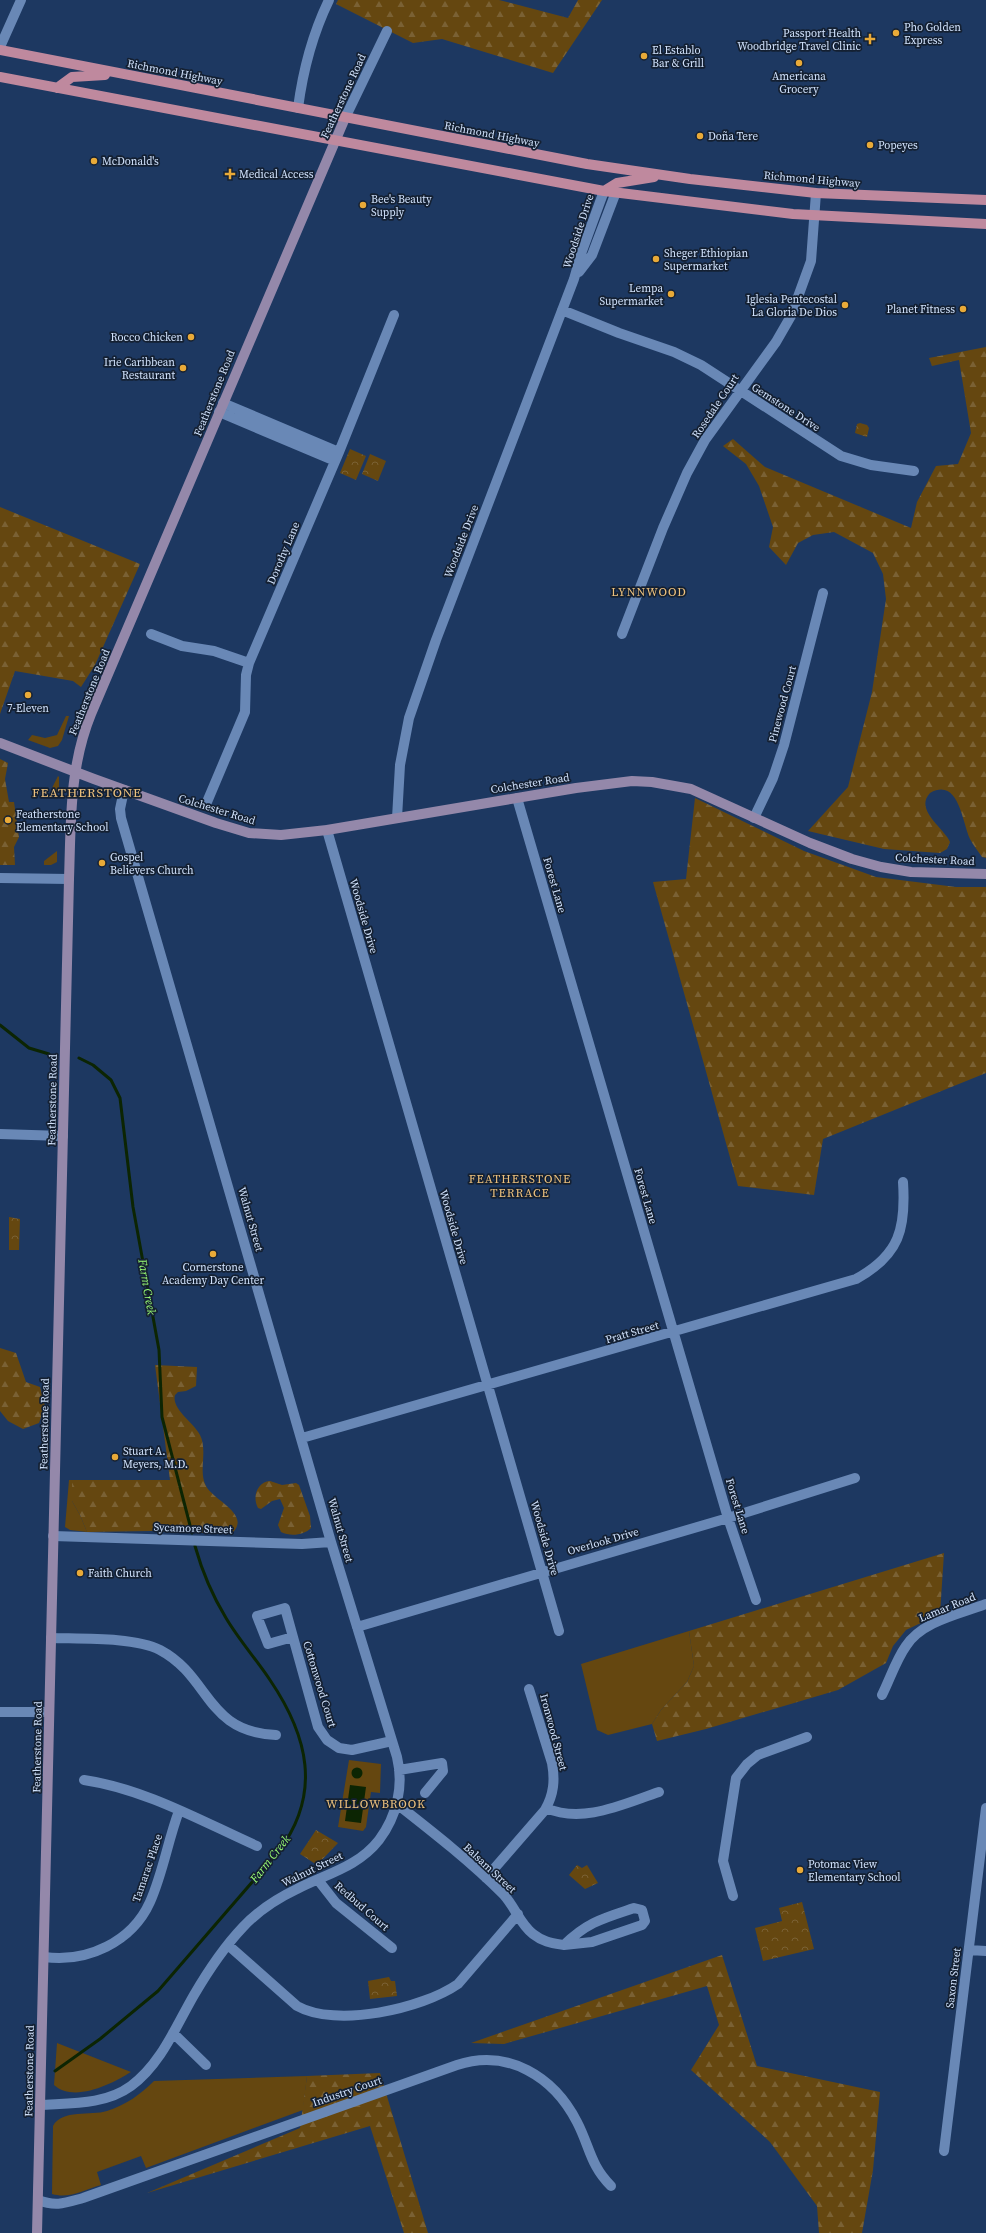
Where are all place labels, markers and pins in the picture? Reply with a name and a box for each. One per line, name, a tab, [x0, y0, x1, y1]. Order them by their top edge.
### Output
place label: Pho Golden Express	[904, 20, 961, 48]
place label: Passport Health Woodbridge Travel Clinic	[737, 26, 862, 54]
marker: Pho Golden Express	[891, 28, 901, 38]
marker: Passport Health Woodbridge Travel Clinic	[864, 33, 876, 45]
place label: El Establo Bar & Grill	[652, 43, 704, 71]
marker: El Establo Bar & Grill	[639, 51, 649, 61]
marker: Americana Grocery	[794, 58, 804, 68]
place label: Americana Grocery	[772, 69, 826, 97]
place label: Doña Tere	[708, 129, 758, 144]
marker: Doña Tere	[695, 131, 705, 141]
place label: Popeyes	[878, 138, 918, 153]
marker: Popeyes	[865, 140, 875, 150]
place label: McDonald's	[102, 154, 159, 169]
marker: McDonald's	[89, 156, 99, 166]
place label: Medical Access	[239, 167, 314, 182]
marker: Medical Access	[224, 168, 236, 180]
place label: Bee's Beauty Supply	[371, 192, 432, 220]
marker: Bee's Beauty Supply	[358, 200, 368, 210]
place label: Sheger Ethiopian Supermarket	[664, 246, 748, 274]
marker: Sheger Ethiopian Supermarket	[651, 254, 661, 264]
place label: Lempa Supermarket	[600, 281, 663, 309]
marker: Lempa Supermarket	[666, 289, 676, 299]
place label: Iglesia Pentecostal La Gloria De Dios	[746, 292, 837, 320]
marker: Iglesia Pentecostal La Gloria De Dios	[840, 300, 850, 310]
place label: Planet Fitness	[886, 302, 955, 317]
marker: Planet Fitness	[958, 304, 968, 314]
place label: Rocco Chicken	[110, 330, 183, 345]
marker: Rocco Chicken	[186, 332, 196, 342]
place label: Irie Caribbean Restaurant	[104, 355, 175, 383]
marker: Irie Caribbean Restaurant	[178, 363, 188, 373]
marker: 7-Eleven	[23, 690, 33, 700]
place label: 7-Eleven	[7, 701, 49, 716]
place label: Featherstone Elementary School	[16, 807, 108, 835]
marker: Featherstone Elementary School	[3, 815, 13, 825]
place label: Gospel Believers Church	[110, 850, 194, 878]
marker: Gospel Believers Church	[97, 858, 107, 868]
marker: Cornerstone Academy Day Center	[208, 1249, 218, 1259]
place label: Cornerstone Academy Day Center	[162, 1260, 264, 1288]
place label: Stuart A. Meyers, M.D.	[123, 1444, 188, 1472]
marker: Stuart A. Meyers, M.D.	[110, 1452, 120, 1462]
place label: Faith Church	[88, 1566, 152, 1581]
marker: Faith Church	[75, 1568, 85, 1578]
place label: Potomac View Elementary School	[808, 1857, 900, 1885]
marker: Potomac View Elementary School	[795, 1865, 805, 1875]

